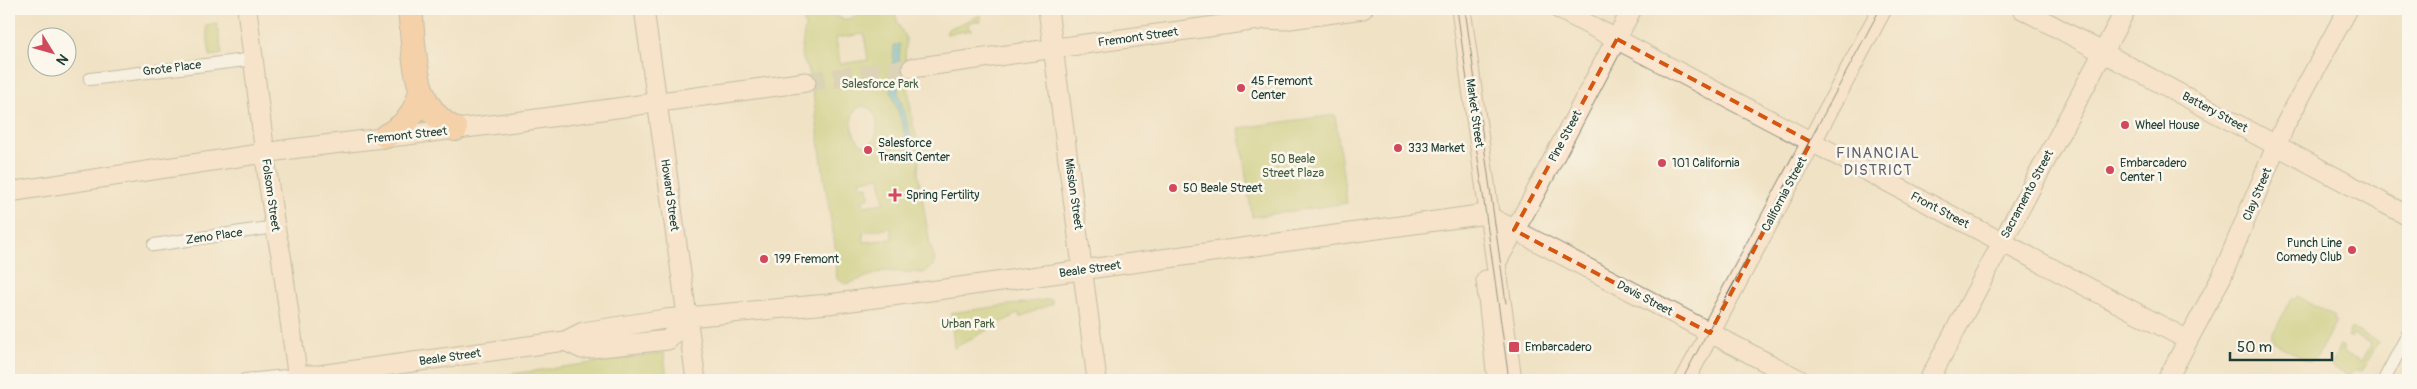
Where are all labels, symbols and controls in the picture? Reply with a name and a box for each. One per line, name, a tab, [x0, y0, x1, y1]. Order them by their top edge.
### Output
street label: Fremont Street	[1097, 24, 1179, 51]
north arrow	[28, 28, 78, 78]
text: N	[52, 51, 72, 68]
street label: Grote Place	[142, 57, 202, 80]
place label: 45 Fremont Center	[1251, 74, 1313, 103]
park label: Salesforce Park	[841, 77, 919, 92]
street label: Market Street	[1462, 78, 1487, 149]
marker: 45 Fremont Center	[1235, 82, 1247, 94]
street label: Battery Street	[2179, 89, 2250, 136]
street label: Pine Street	[1546, 108, 1585, 165]
place label: Wheel House	[2135, 118, 2200, 133]
marker: Wheel House	[2119, 119, 2131, 131]
street label: Fremont Street	[366, 124, 448, 147]
place label: Salesforce Transit Center	[878, 136, 951, 165]
place label: 333 Market	[1408, 141, 1465, 156]
marker: 333 Market	[1392, 142, 1404, 154]
marker: Salesforce Transit Center	[862, 144, 874, 156]
district label: FINANCIAL DISTRICT	[1836, 144, 1920, 180]
street label: Sacramento Street	[1998, 147, 2057, 241]
park label: 50 Beale Street Plaza	[1262, 152, 1324, 181]
street label: California Street	[1758, 154, 1811, 234]
place label: 101 California	[1672, 156, 1740, 171]
place label: Embarcadero Center 1	[2120, 156, 2187, 185]
street label: Mission Street	[1061, 157, 1086, 231]
marker: 101 California	[1656, 157, 1668, 169]
street label: Folsom Street	[258, 158, 283, 233]
street label: Howard Street	[657, 158, 682, 232]
marker: Embarcadero Center 1	[2104, 164, 2116, 176]
street label: Clay Street	[2240, 165, 2275, 223]
place label: 50 Beale Street	[1183, 181, 1263, 196]
marker: 50 Beale Street	[1167, 182, 1179, 194]
marker: Spring Fertility	[888, 188, 902, 202]
place label: Spring Fertility	[906, 188, 979, 203]
street label: Front Street	[1908, 189, 1972, 232]
street label: Zeno Place	[185, 225, 243, 248]
place label: Punch Line Comedy Club	[2276, 236, 2342, 265]
marker: Punch Line Comedy Club	[2346, 244, 2358, 256]
place label: 199 Fremont	[774, 252, 839, 267]
marker: 199 Fremont	[758, 253, 770, 265]
street label: Beale Street	[1058, 258, 1122, 281]
street label: Davis Street	[1614, 277, 1675, 319]
park label: Urban Park	[941, 317, 995, 332]
scale bar	[2230, 329, 2332, 361]
text: 50 m	[2237, 338, 2272, 357]
marker: Embarcadero	[1507, 340, 1521, 354]
place label: Embarcadero	[1525, 340, 1592, 355]
street label: Beale Street	[418, 346, 482, 369]

